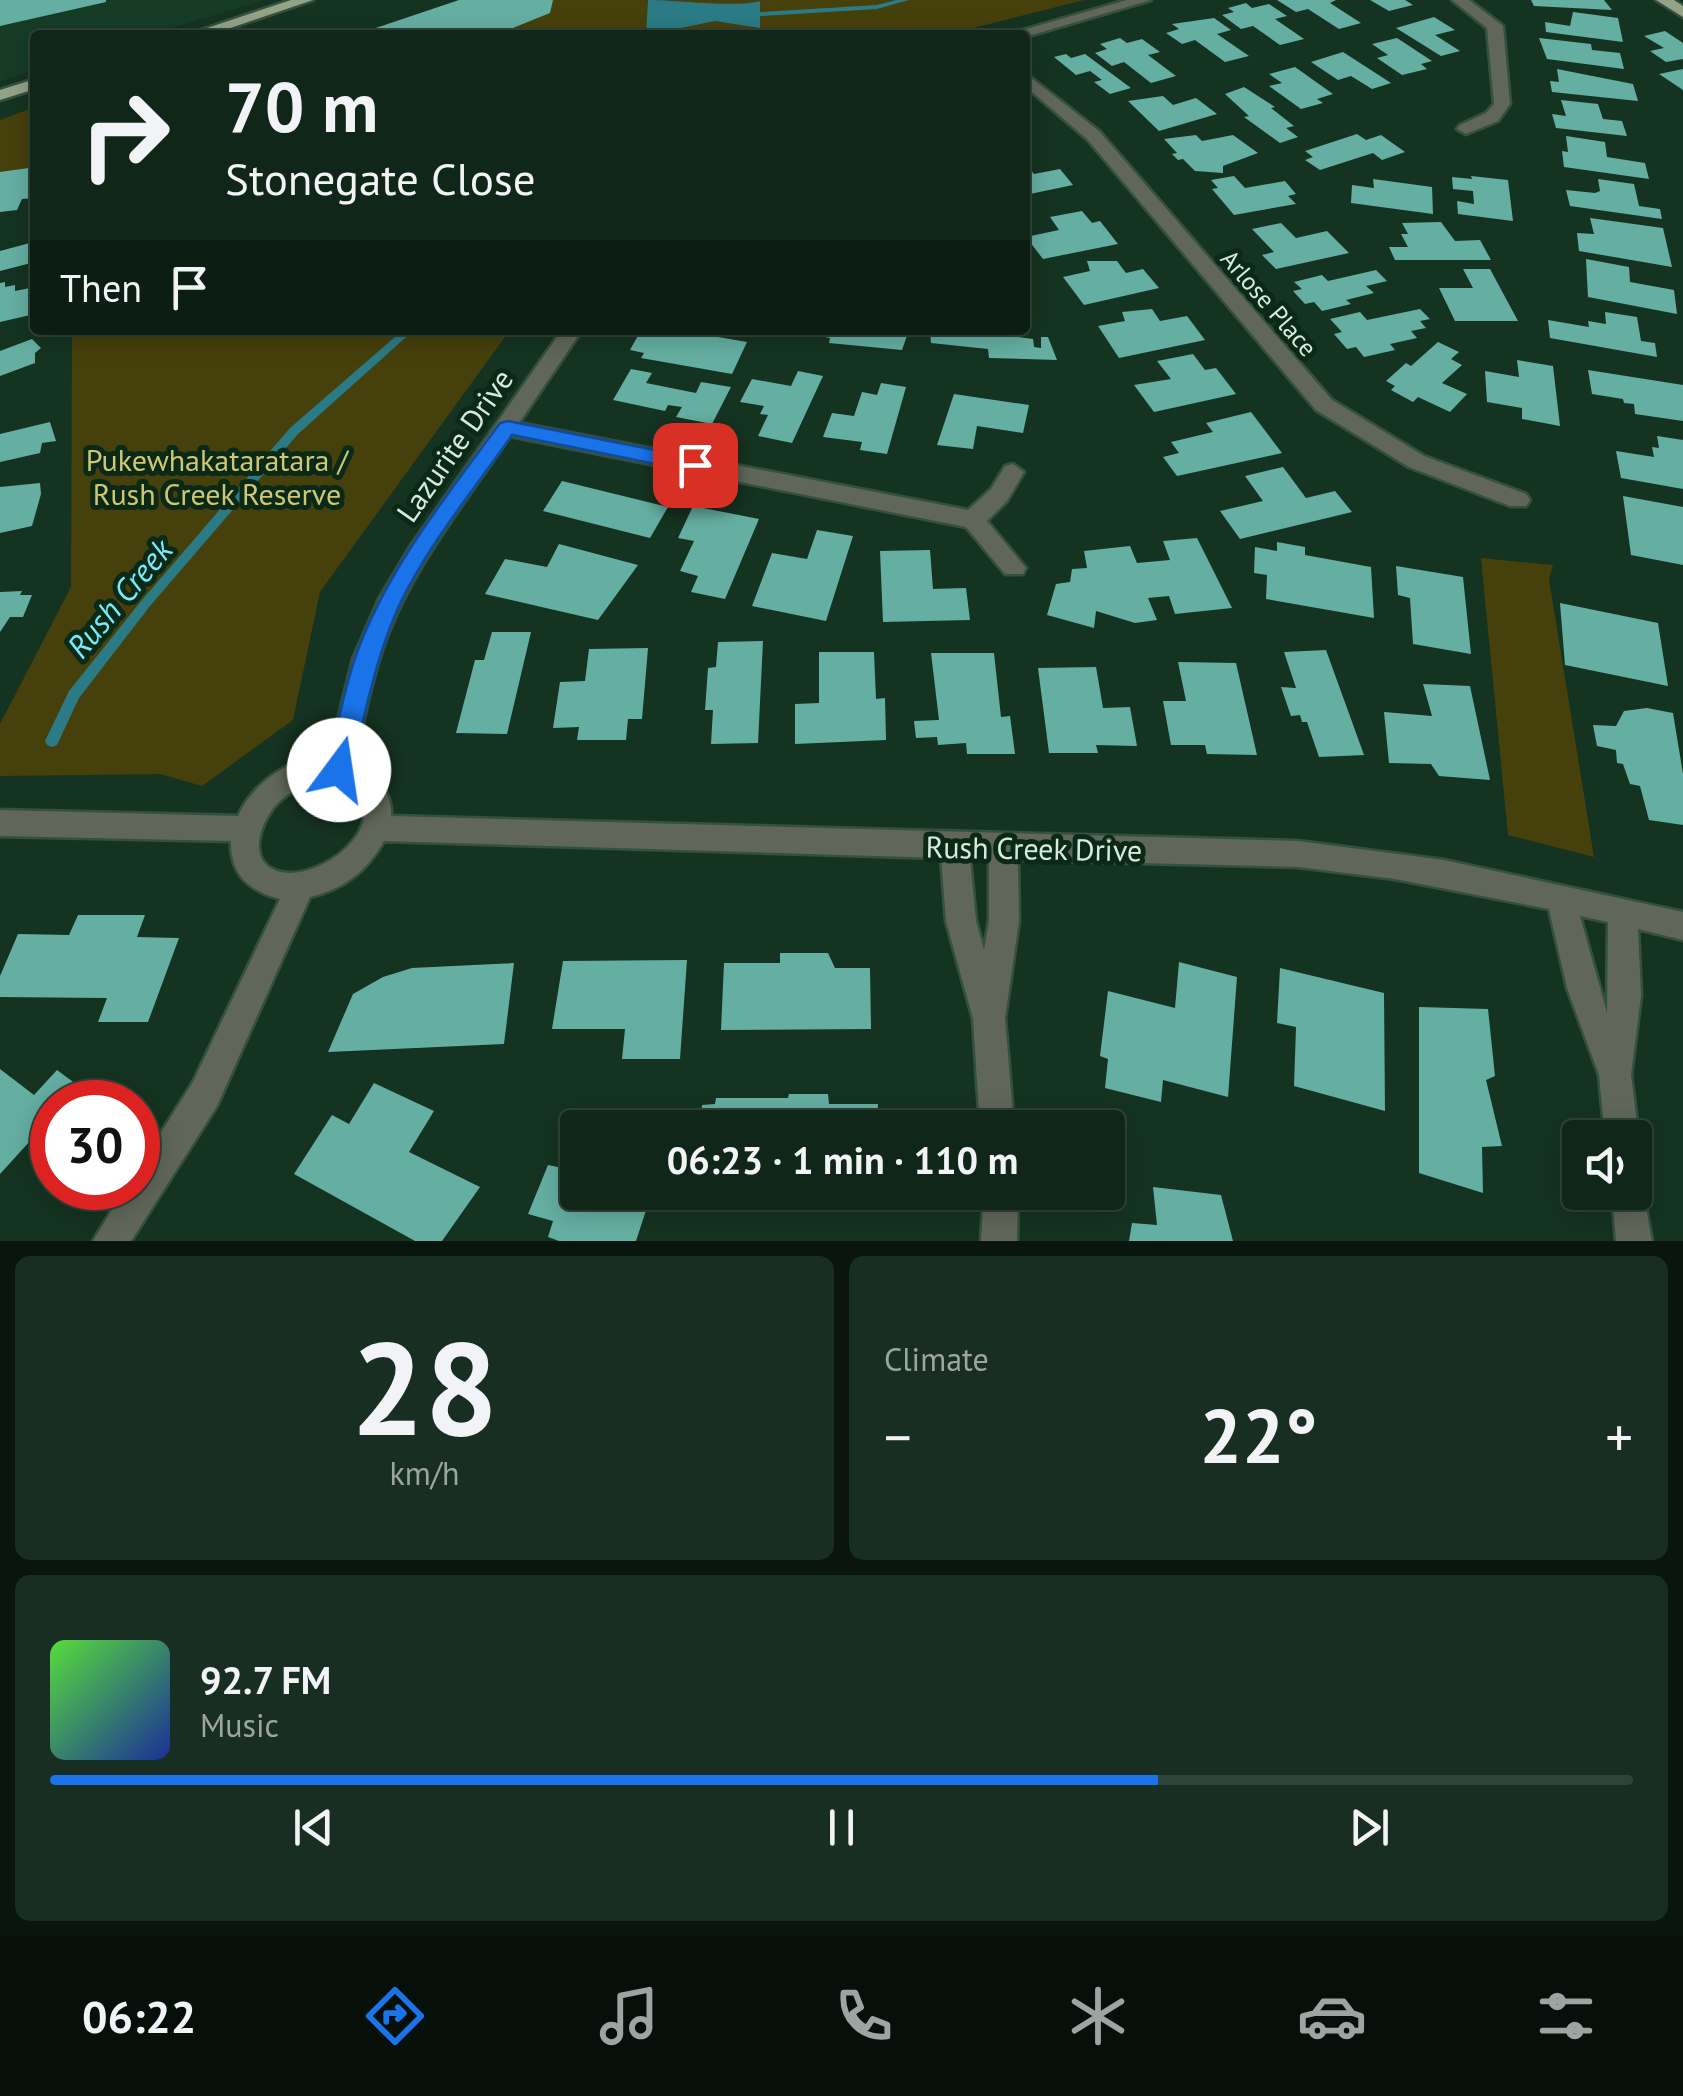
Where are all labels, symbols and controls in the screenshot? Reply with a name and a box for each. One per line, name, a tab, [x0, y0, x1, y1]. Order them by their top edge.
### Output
text: 70 m	[225, 61, 378, 151]
icon: right	[60, 70, 190, 200]
text: Stonegate Close	[225, 149, 536, 207]
street label: Arlose Place	[1214, 243, 1324, 363]
icon: arrive	[162, 260, 217, 315]
text: Then	[60, 263, 142, 312]
street label: Lazurite Drive	[387, 361, 521, 529]
pin	[653, 423, 738, 508]
icon: arrive	[668, 438, 723, 493]
park label: Pukewhakataratara / Rush Creek Reserve	[86, 440, 350, 513]
water label: Rush Creek	[57, 529, 182, 666]
position arrow	[287, 718, 391, 822]
street label: Rush Creek Drive	[925, 827, 1143, 869]
speed limit sign: 30	[30, 1080, 160, 1210]
map controls	[1562, 1120, 1652, 1210]
button: sound	[1562, 1120, 1652, 1210]
text: 06:23 · 1 min · 110 m	[667, 1135, 1018, 1184]
text: 28	[351, 1303, 498, 1471]
text: Climate	[884, 1338, 989, 1380]
text: 22°	[1200, 1387, 1317, 1484]
text: −	[884, 1401, 912, 1472]
text: +	[1605, 1401, 1633, 1472]
text: km/h	[389, 1452, 460, 1494]
text: 92.7 FM	[200, 1655, 331, 1704]
text: Music	[200, 1704, 279, 1746]
icon: previous	[286, 1800, 341, 1855]
icon: pause	[814, 1800, 869, 1855]
icon: next	[1342, 1800, 1397, 1855]
icon: directions	[360, 1981, 430, 2051]
icon: music	[594, 1981, 664, 2051]
icon: phone	[829, 1981, 899, 2051]
icon: climate	[1063, 1981, 1133, 2051]
icon: car	[1297, 1981, 1367, 2051]
icon: filters	[1531, 1981, 1601, 2051]
text: 06:22	[82, 1987, 196, 2045]

